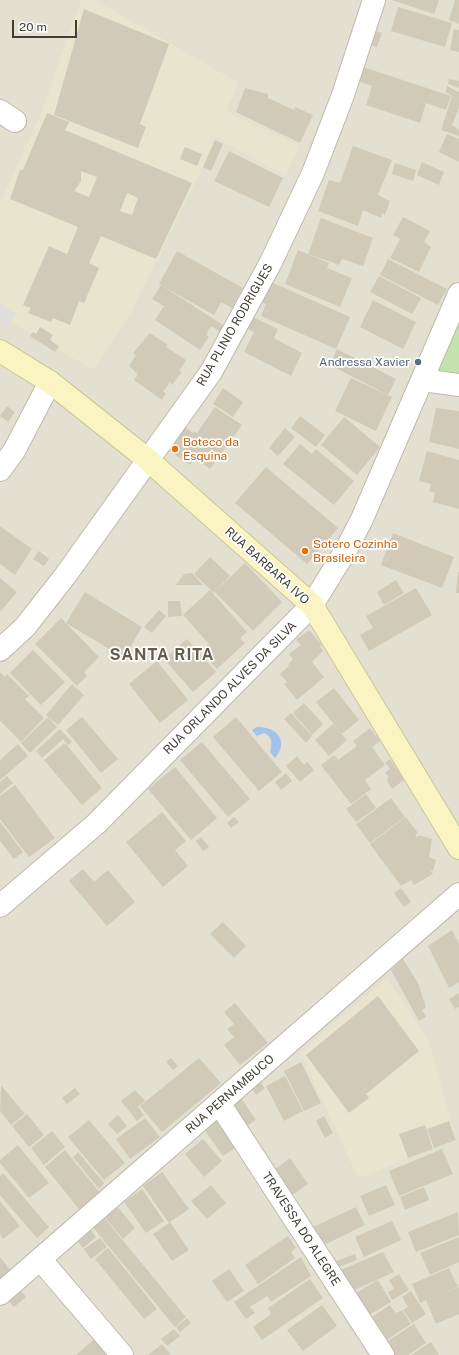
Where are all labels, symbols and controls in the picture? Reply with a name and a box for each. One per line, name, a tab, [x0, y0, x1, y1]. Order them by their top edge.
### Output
scale bar	[14, 12, 79, 38]
text: 20 m	[19, 20, 47, 34]
street label: RUA PLINIO RODRIGUES	[194, 261, 276, 389]
place label: Andressa Xavier	[319, 355, 410, 369]
marker: Andressa Xavier	[413, 357, 423, 367]
place label: Boteco da Esquina	[183, 435, 239, 463]
marker: Boteco da Esquina	[170, 444, 180, 454]
street label: RUA BARBARA IVO	[222, 524, 312, 608]
place label: Sotero Cozinha Brasileira	[313, 537, 397, 565]
marker: Sotero Cozinha Brasileira	[300, 546, 310, 556]
street label: RUA ORLANDO ALVES DA SILVA	[160, 618, 300, 758]
district label: SANTA RITA	[110, 645, 214, 665]
street label: RUA PERNAMBUCO	[183, 1052, 277, 1136]
street label: TRAVESSA DO ALEGRE	[259, 1169, 343, 1289]

